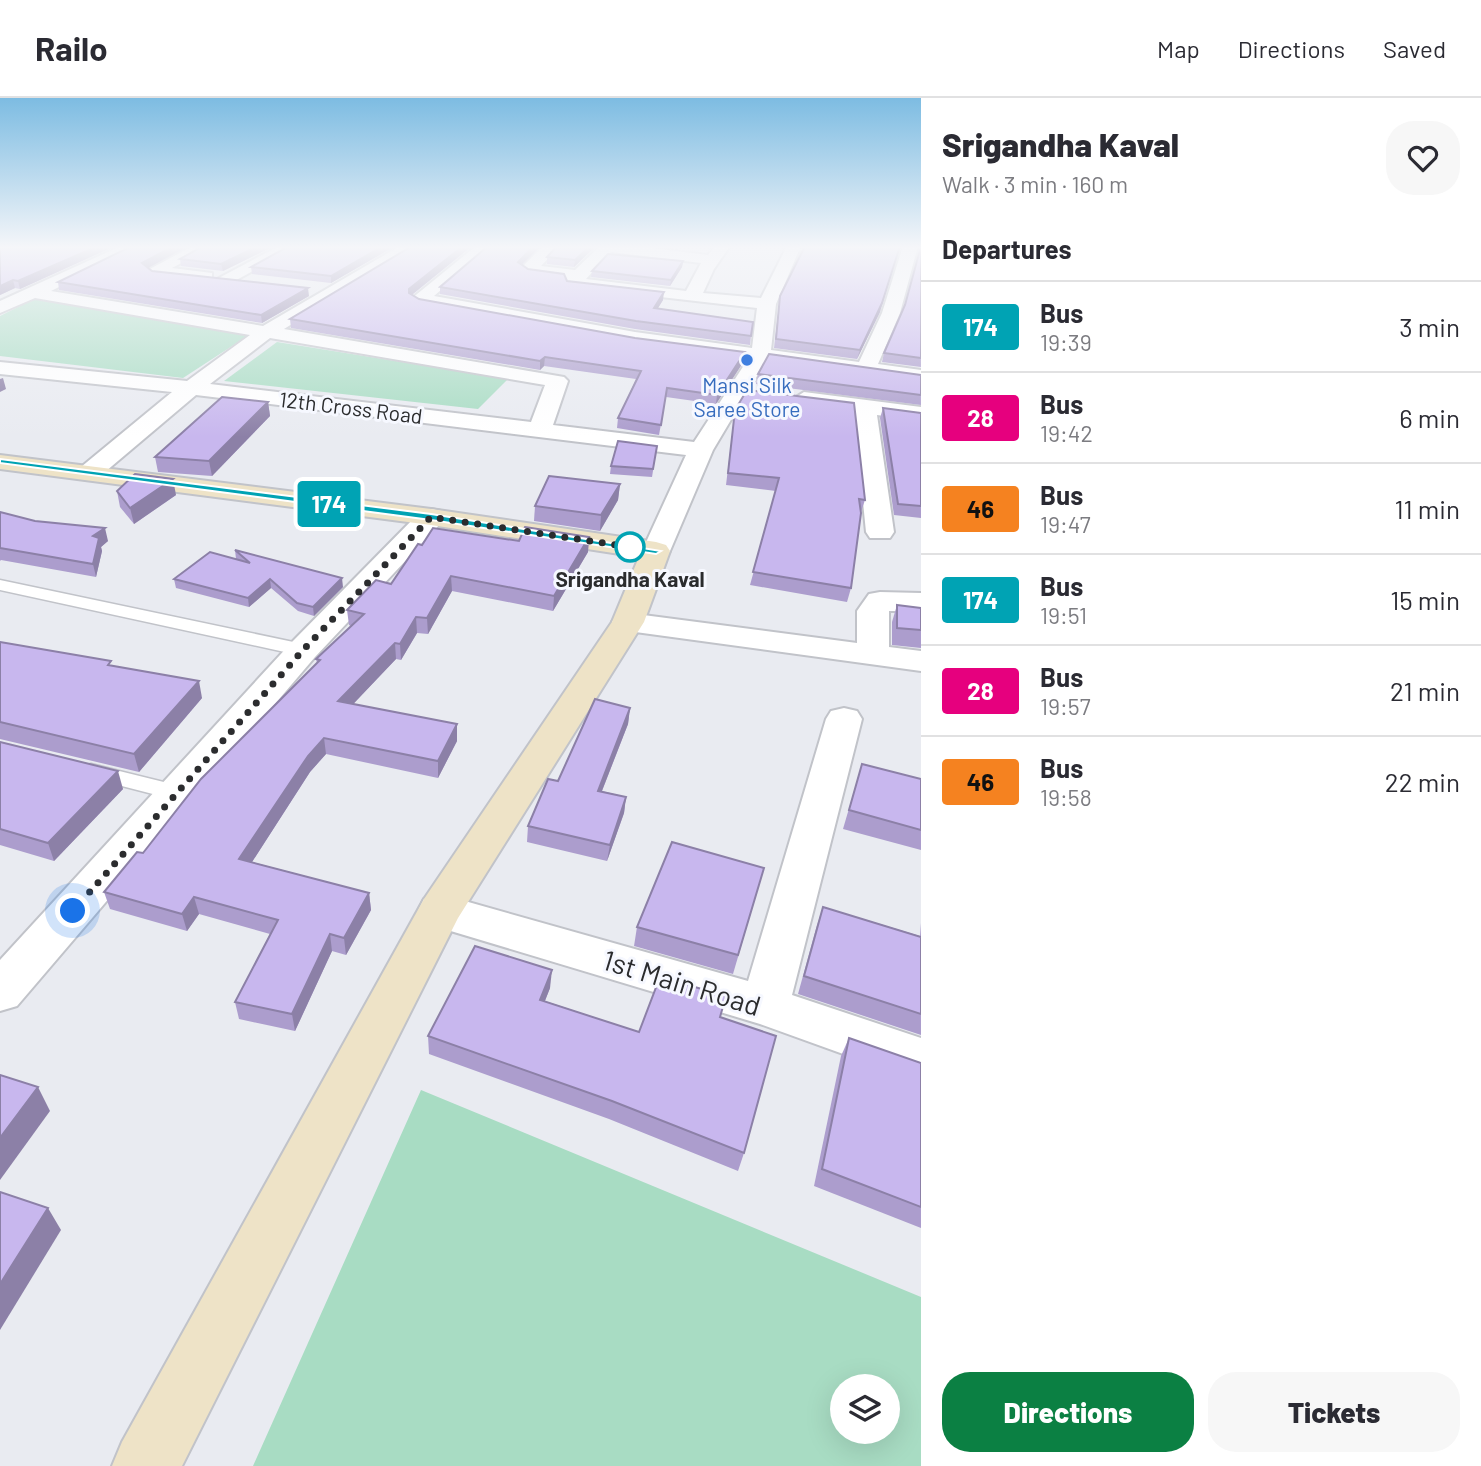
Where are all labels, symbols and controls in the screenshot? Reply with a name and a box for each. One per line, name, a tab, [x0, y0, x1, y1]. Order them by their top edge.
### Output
text: Railo	[35, 28, 108, 68]
text: Map	[1157, 34, 1200, 63]
text: Directions	[1238, 34, 1345, 63]
text: Saved	[1383, 34, 1446, 63]
button: heart	[1386, 121, 1460, 195]
text: Srigandha Kaval	[942, 124, 1179, 164]
text: Walk · 3 min · 160 m	[942, 170, 1128, 198]
text: Departures	[942, 233, 1072, 264]
text: Bus	[1040, 297, 1083, 328]
text: 3 min	[1399, 311, 1460, 342]
text: 174	[963, 312, 998, 341]
text: 19:39	[1040, 328, 1092, 356]
marker: Mansi Silk Saree Store	[739, 352, 755, 368]
place label: Mansi Silk Saree Store	[694, 372, 800, 421]
street label: 12th Cross Road	[278, 386, 424, 428]
text: Bus	[1040, 388, 1083, 419]
text: 6 min	[1399, 402, 1460, 433]
text: 28	[967, 403, 994, 432]
text: 19:42	[1040, 419, 1093, 447]
text: Bus	[1040, 479, 1083, 510]
line badge: 174	[289, 481, 369, 527]
text: 174	[312, 489, 346, 518]
text: 11 min	[1394, 493, 1460, 524]
text: 46	[967, 494, 994, 523]
text: 19:47	[1040, 510, 1091, 538]
marker: Srigandha Kaval	[615, 532, 645, 562]
place label: Srigandha Kaval	[555, 566, 705, 591]
text: Bus	[1040, 570, 1083, 601]
text: 15 min	[1390, 584, 1460, 615]
text: 174	[963, 585, 998, 614]
text: 19:51	[1040, 601, 1087, 629]
text: Bus	[1040, 661, 1083, 692]
text: 21 min	[1390, 675, 1460, 706]
text: 28	[967, 676, 994, 705]
text: 19:57	[1040, 692, 1091, 720]
text: Bus	[1040, 752, 1083, 783]
text: 22 min	[1385, 766, 1460, 797]
text: 46	[967, 767, 994, 796]
text: 19:58	[1040, 783, 1092, 811]
your location	[55, 893, 90, 928]
street label: 1st Main Road	[599, 942, 765, 1022]
button: Directions	[942, 1372, 1194, 1452]
button: Tickets	[1208, 1372, 1460, 1452]
map controls	[830, 1374, 900, 1444]
button: layers	[830, 1374, 900, 1444]

